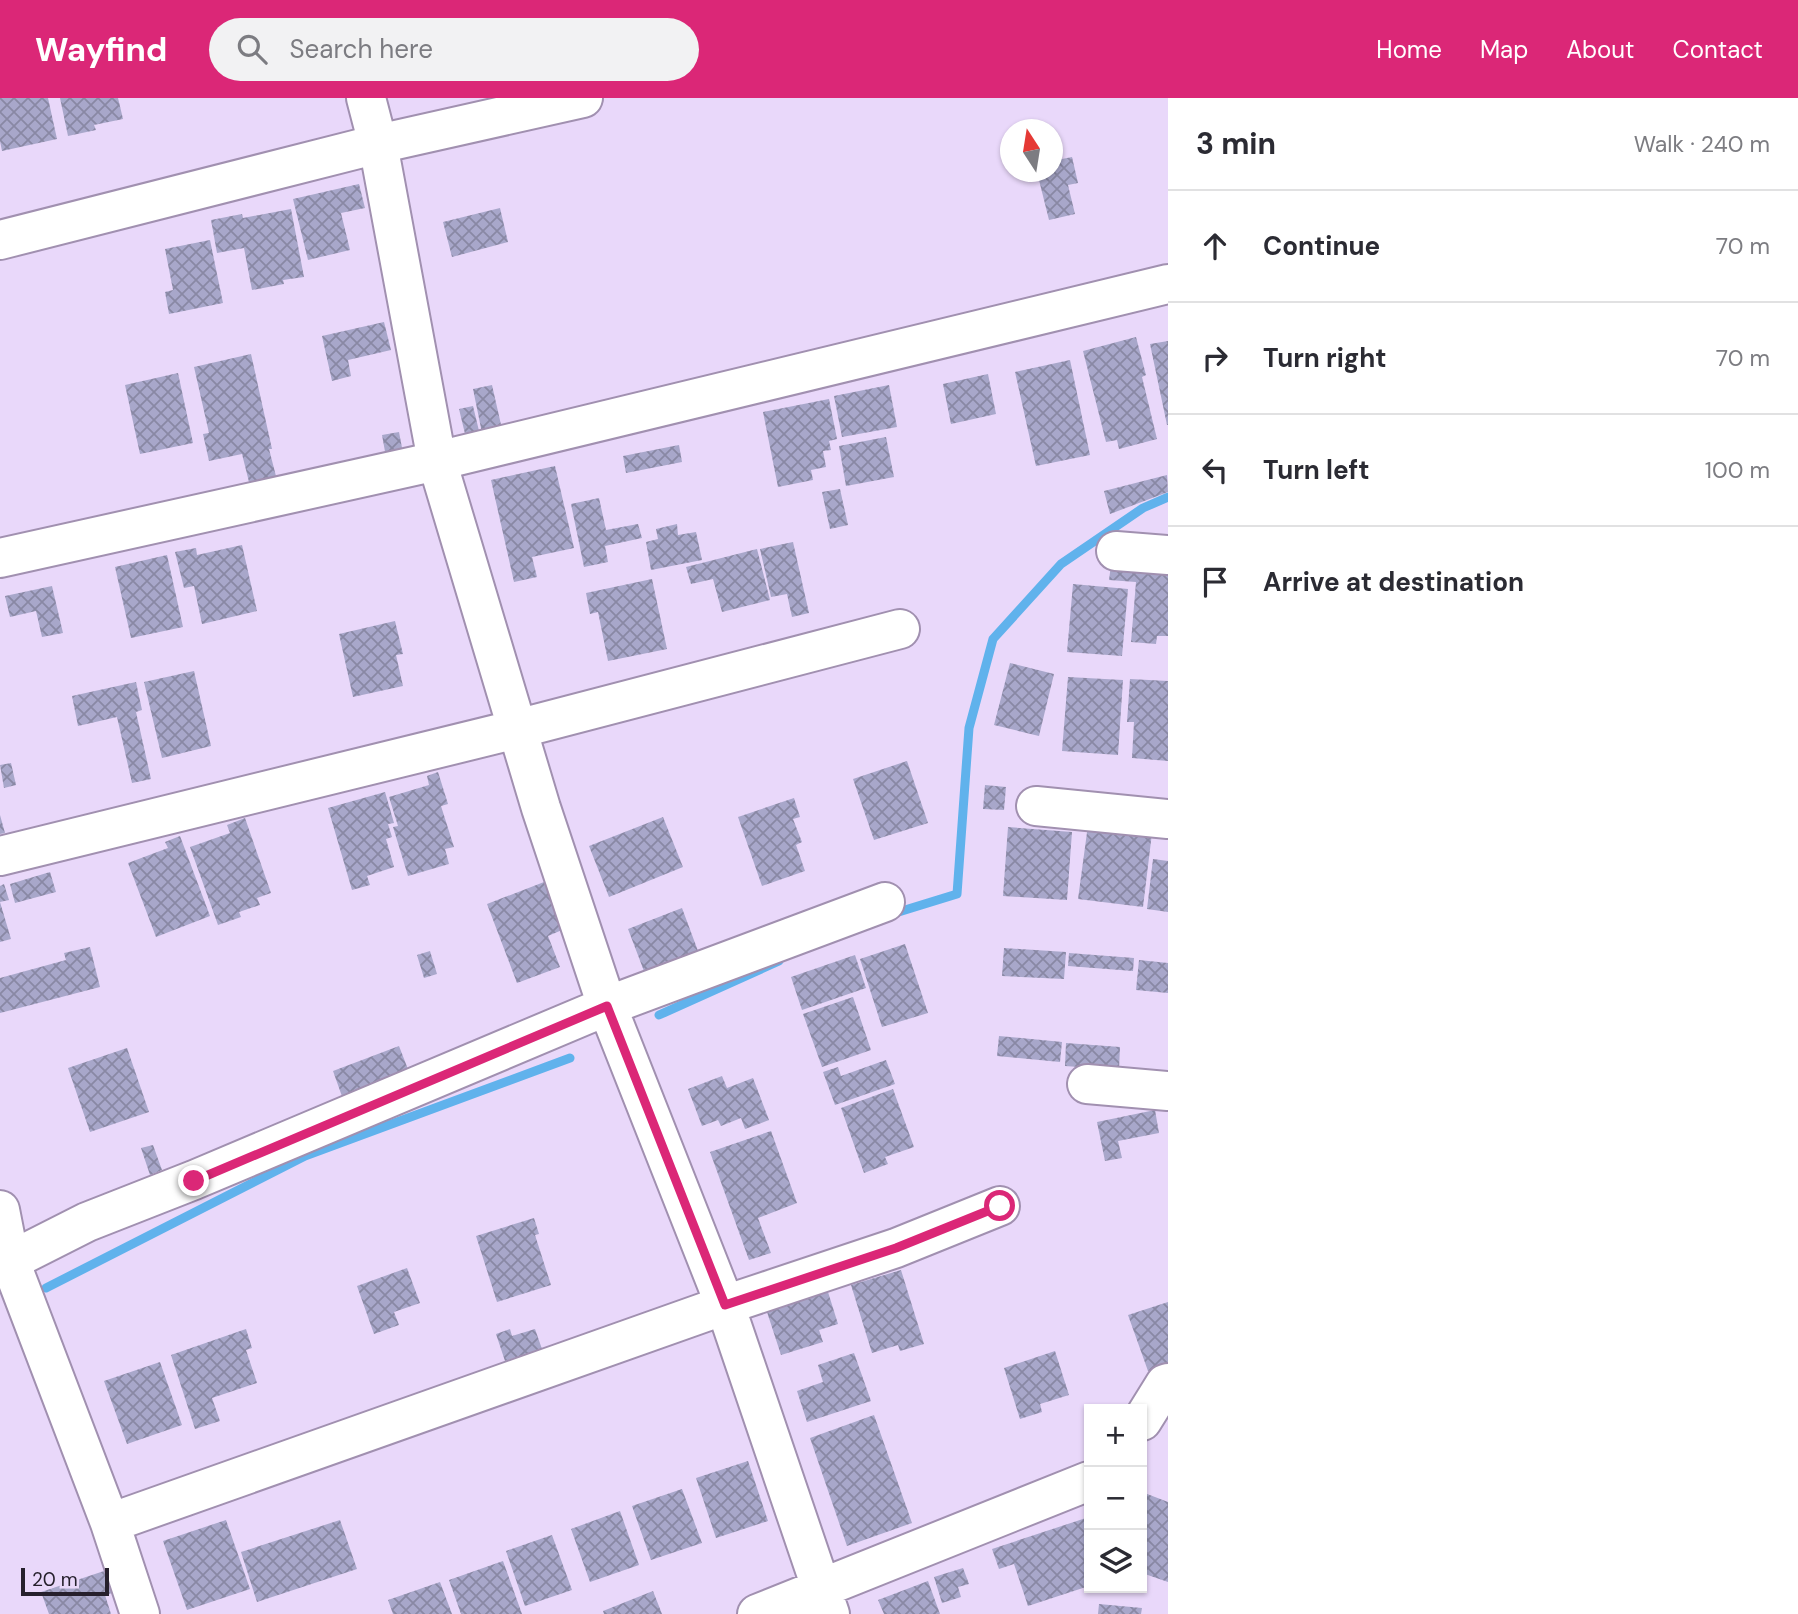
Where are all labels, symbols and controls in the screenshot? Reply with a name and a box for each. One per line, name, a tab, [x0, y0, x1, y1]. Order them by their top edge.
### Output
search box	[209, 18, 699, 81]
text: Wayfind	[35, 28, 167, 71]
icon: search	[233, 30, 271, 68]
text: Search here	[289, 32, 433, 66]
text: Home	[1376, 34, 1442, 65]
text: Map	[1480, 34, 1528, 65]
text: About	[1566, 34, 1635, 65]
text: Contact	[1673, 34, 1763, 65]
north arrow	[1000, 119, 1063, 182]
text: 3 min	[1196, 124, 1276, 163]
text: Walk · 240 m	[1634, 129, 1770, 159]
icon: ahead	[1196, 227, 1234, 265]
text: Continue	[1263, 229, 1380, 263]
text: 70 m	[1716, 231, 1770, 261]
icon: right	[1196, 339, 1234, 377]
text: Turn right	[1263, 341, 1387, 375]
text: 70 m	[1716, 343, 1770, 373]
icon: left	[1196, 451, 1234, 489]
text: Turn left	[1263, 453, 1370, 487]
text: 100 m	[1705, 455, 1770, 485]
icon: arrive	[1196, 563, 1234, 601]
text: Arrive at destination	[1263, 565, 1524, 599]
route end	[178, 1165, 209, 1196]
route start	[984, 1190, 1015, 1221]
map controls	[1084, 1404, 1147, 1593]
button: +	[1084, 1404, 1147, 1467]
button: −	[1084, 1467, 1147, 1530]
button: layers	[1084, 1530, 1147, 1593]
scale bar	[21, 1565, 108, 1597]
text: 20 m	[32, 1567, 78, 1592]

